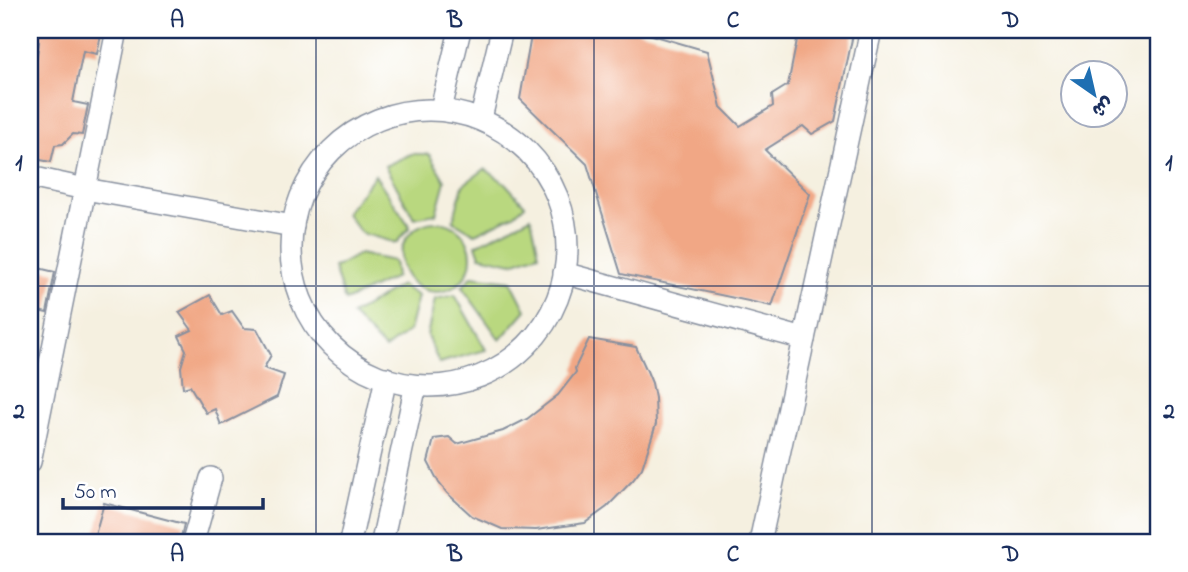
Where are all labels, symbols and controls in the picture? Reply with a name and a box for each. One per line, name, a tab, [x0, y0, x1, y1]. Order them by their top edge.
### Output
text: A	[170, 5, 184, 38]
text: B	[446, 5, 463, 38]
text: C	[727, 5, 740, 38]
text: D	[1002, 5, 1019, 38]
north arrow	[1058, 60, 1128, 130]
text: ش	[1086, 89, 1118, 123]
text: 1	[15, 148, 23, 181]
text: 1	[1165, 148, 1173, 181]
text: 2	[12, 396, 25, 429]
text: 2	[1162, 396, 1175, 429]
scale bar	[63, 467, 262, 511]
text: 50 m	[74, 478, 117, 508]
text: A	[170, 539, 184, 572]
text: B	[446, 539, 463, 572]
text: C	[727, 539, 740, 572]
text: D	[1002, 539, 1019, 572]

